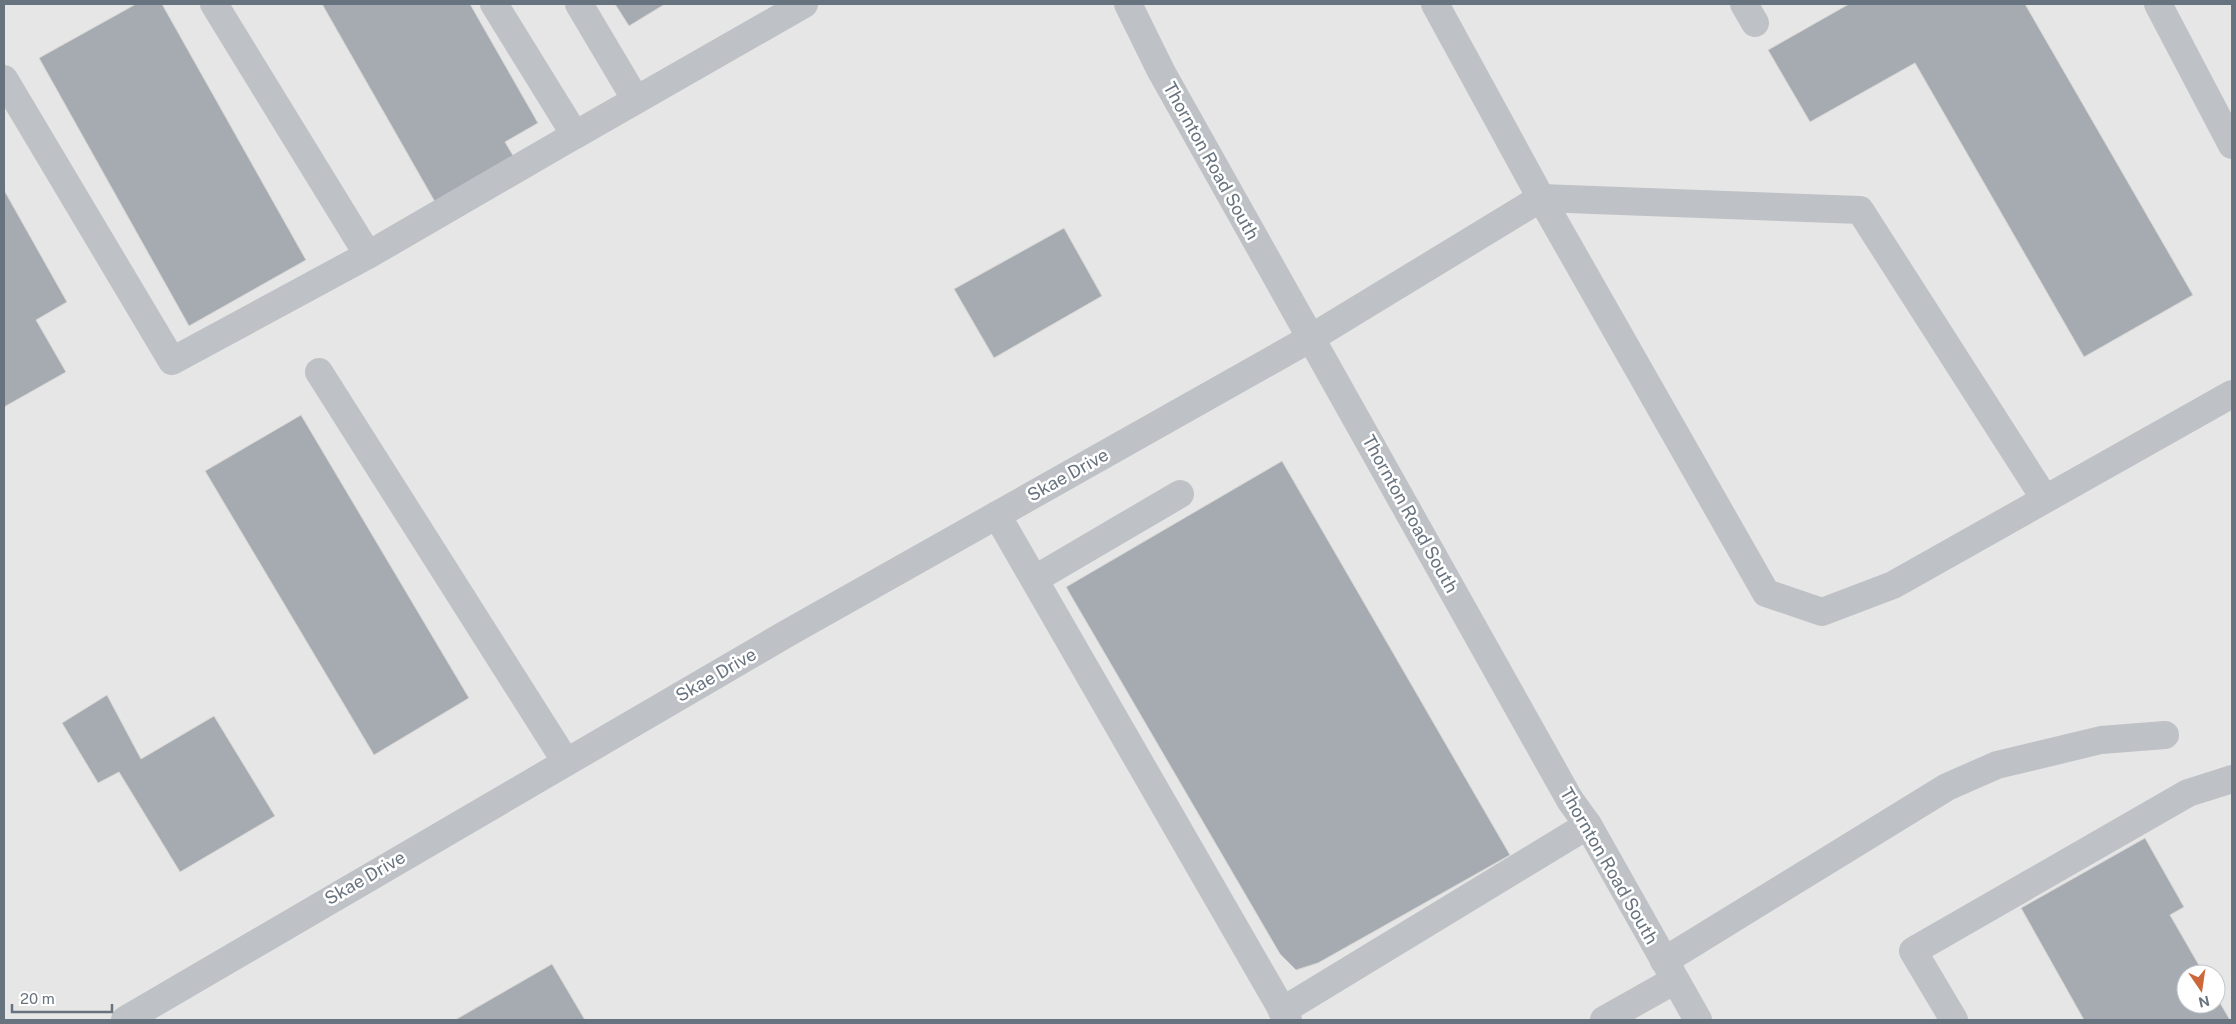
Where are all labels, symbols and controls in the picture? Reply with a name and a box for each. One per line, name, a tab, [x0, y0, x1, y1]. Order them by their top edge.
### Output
street label: Thornton Road South	[1159, 78, 1264, 243]
street label: Thornton Road South	[1358, 431, 1463, 596]
street label: Skae Drive	[1024, 444, 1112, 505]
street label: Skae Drive	[672, 643, 760, 706]
street label: Thornton Road South	[1556, 784, 1663, 948]
street label: Skae Drive	[321, 846, 409, 909]
north arrow	[2176, 964, 2226, 1014]
scale bar	[12, 982, 112, 1014]
text: 20 m	[20, 990, 55, 1007]
text: N	[2197, 993, 2211, 1011]

